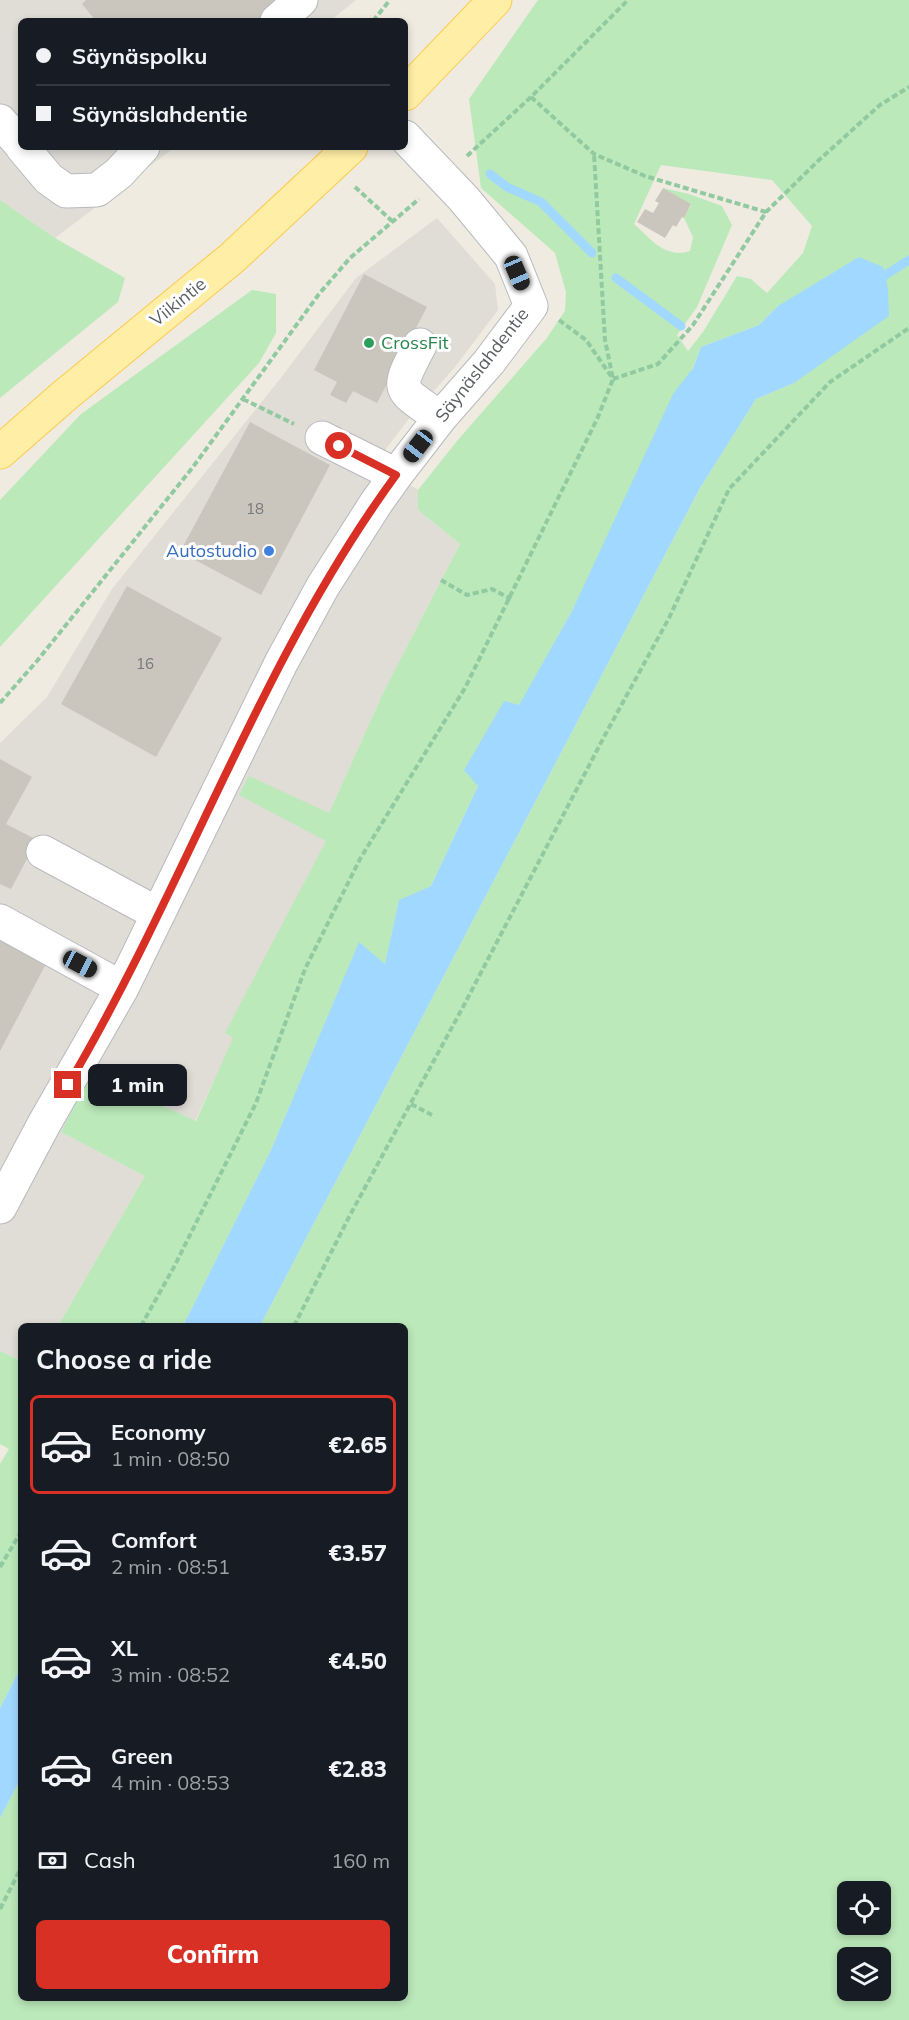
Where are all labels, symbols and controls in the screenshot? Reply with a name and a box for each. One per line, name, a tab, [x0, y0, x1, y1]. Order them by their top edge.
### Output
text: Säynäspolku	[72, 42, 207, 70]
text: Säynäslahdentie	[72, 100, 247, 128]
car	[502, 253, 532, 293]
street label: Viikintie	[145, 272, 210, 331]
street label: Säynäslahdentie	[430, 303, 533, 427]
place label: CrossFit	[381, 331, 449, 354]
marker: CrossFit	[362, 336, 376, 350]
car	[400, 426, 436, 466]
route start	[325, 432, 352, 459]
house number: 18	[246, 499, 264, 518]
place label: Autostudio	[166, 539, 257, 562]
marker: Autostudio	[262, 544, 276, 558]
house number: 16	[136, 654, 154, 673]
car	[60, 948, 100, 980]
callout: 1 min	[89, 1064, 188, 1106]
route end	[54, 1071, 81, 1098]
text: 1 min	[111, 1072, 164, 1097]
text: Choose a ride	[36, 1342, 212, 1376]
icon: car	[39, 1418, 93, 1472]
text: Economy	[111, 1418, 206, 1446]
text: €2.65	[328, 1431, 387, 1459]
text: 1 min · 08:50	[111, 1446, 230, 1471]
icon: car	[39, 1526, 93, 1580]
text: Comfort	[111, 1526, 197, 1554]
text: €3.57	[328, 1539, 387, 1567]
text: 2 min · 08:51	[111, 1554, 230, 1579]
icon: car	[39, 1634, 93, 1688]
text: XL	[111, 1634, 138, 1662]
text: €4.50	[328, 1647, 387, 1675]
text: 3 min · 08:52	[111, 1662, 230, 1687]
icon: car	[39, 1742, 93, 1796]
text: Green	[111, 1742, 173, 1770]
text: €2.83	[328, 1755, 387, 1783]
text: 4 min · 08:53	[111, 1770, 230, 1795]
icon: cash	[36, 1844, 69, 1877]
text: Cash	[84, 1846, 136, 1874]
text: 160 m	[331, 1848, 390, 1873]
map controls	[837, 1881, 891, 2001]
button: locate	[837, 1881, 891, 1935]
button: Confirm	[36, 1920, 390, 1989]
button: layers	[837, 1947, 891, 2001]

